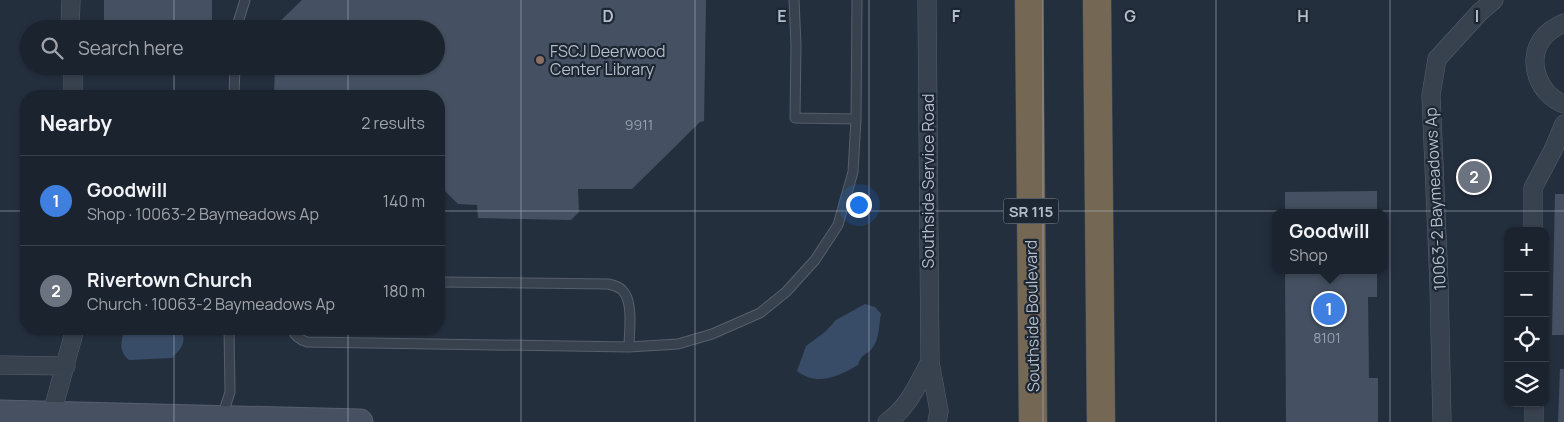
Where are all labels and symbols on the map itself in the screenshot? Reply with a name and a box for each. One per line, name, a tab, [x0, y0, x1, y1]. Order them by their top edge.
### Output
text: D	[602, 5, 614, 27]
text: E	[777, 5, 787, 27]
text: F	[952, 5, 961, 27]
text: G	[1124, 5, 1136, 27]
text: H	[1297, 5, 1309, 27]
text: I	[1475, 5, 1479, 27]
place label: FSCJ Deerwood Center Library	[550, 40, 666, 80]
marker: FSCJ Deerwood Center Library	[534, 54, 546, 66]
street label: Southside Service Road	[917, 94, 939, 268]
street label: 10063-2 Baymeadows Ap	[1419, 107, 1451, 291]
house number: 9911	[625, 115, 653, 134]
pin: 2	[1458, 158, 1490, 196]
your location	[846, 192, 872, 218]
road number: SR 115	[1004, 198, 1058, 224]
street label: Southside Boulevard	[1020, 240, 1044, 392]
pin: 1	[1313, 290, 1345, 328]
house number: 8101	[1313, 328, 1341, 347]

